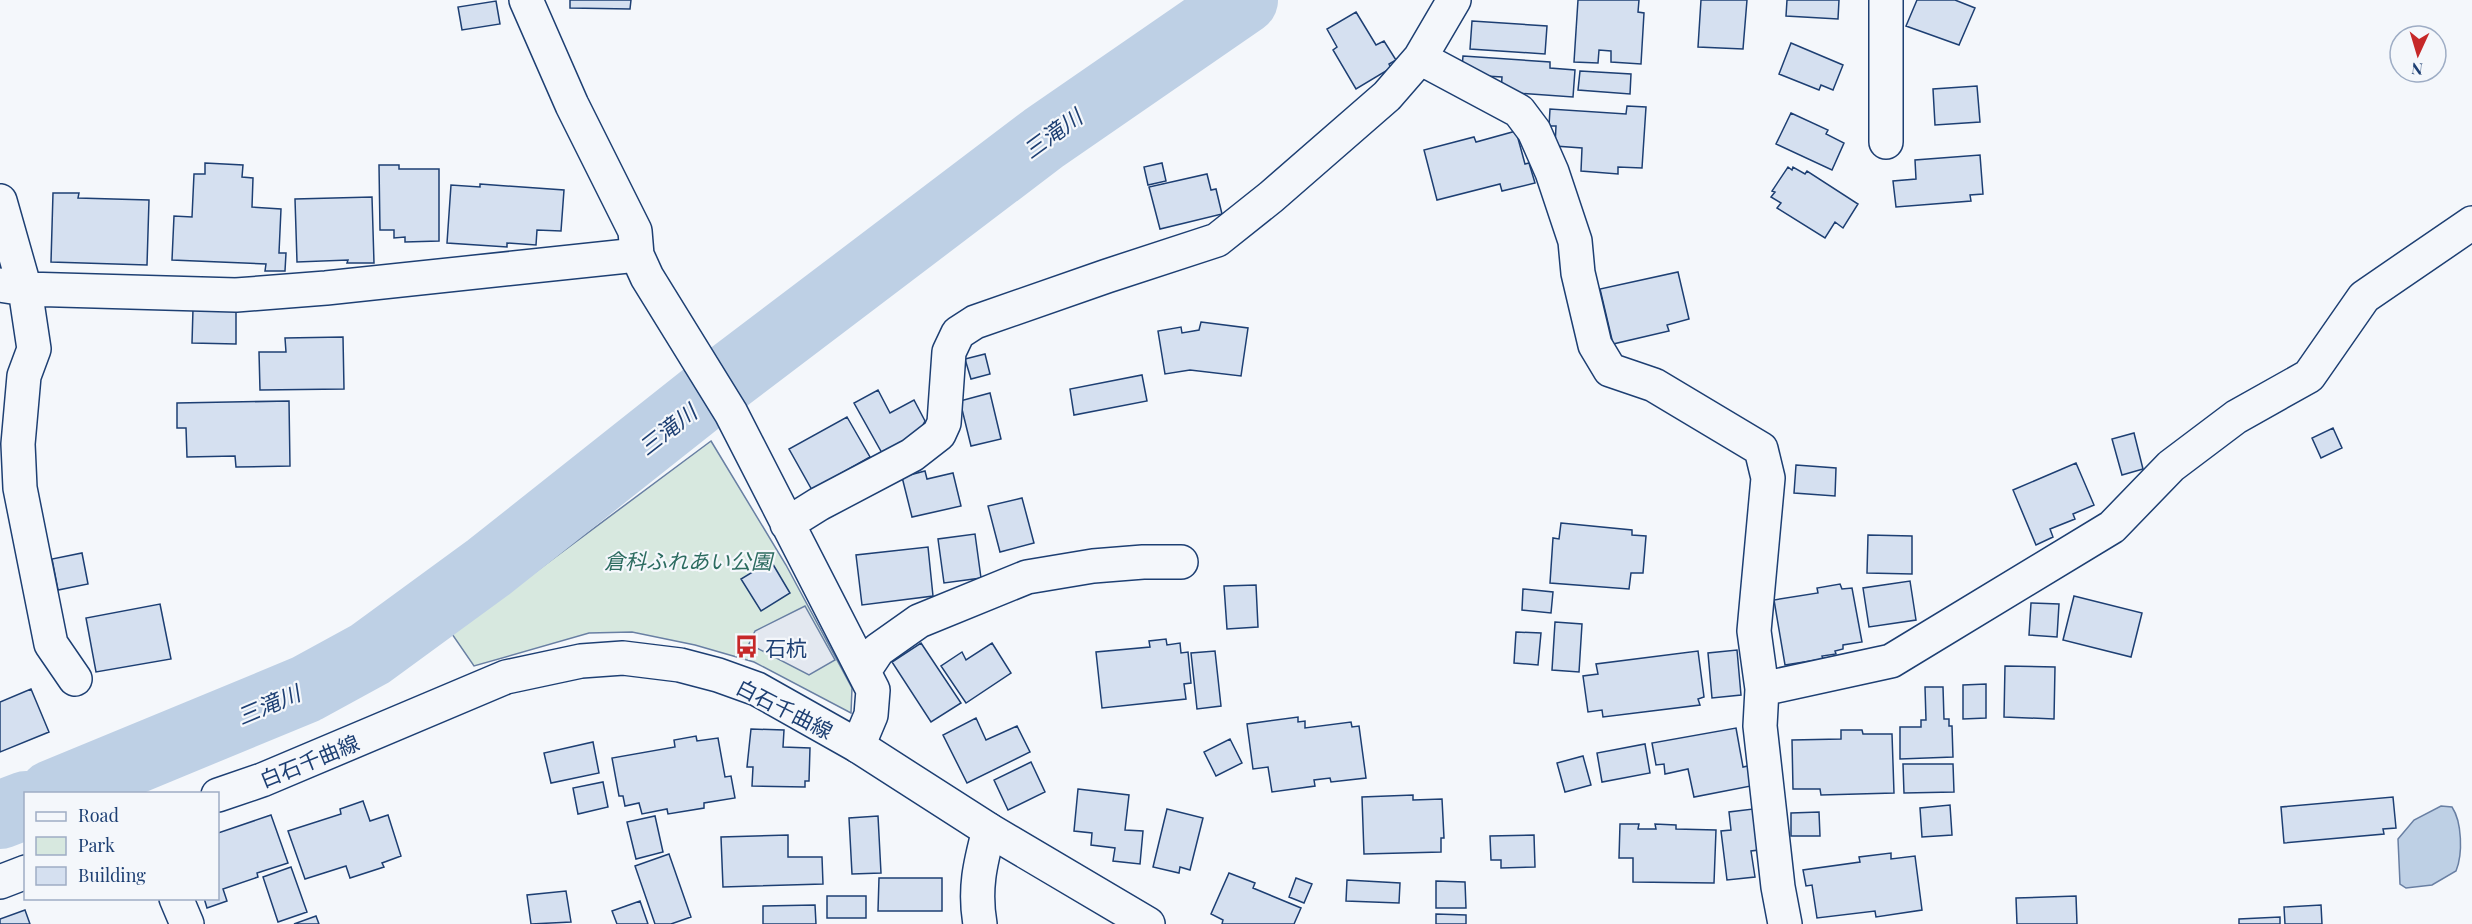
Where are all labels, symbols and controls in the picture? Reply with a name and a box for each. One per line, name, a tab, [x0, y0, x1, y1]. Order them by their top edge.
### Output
north arrow	[2388, 24, 2448, 84]
text: N	[2410, 59, 2423, 80]
water label: 三滝川	[1016, 100, 1089, 165]
water label: 三滝川	[632, 396, 704, 461]
park label: 倉科ふれあい公園	[604, 546, 775, 574]
place label: 石杭	[765, 633, 807, 661]
bus stop icon: 石杭	[734, 634, 760, 660]
street label: 白石千曲線	[732, 672, 838, 744]
water label: 三滝川	[232, 677, 306, 731]
street label: 白石千曲線	[255, 727, 363, 793]
legend	[24, 792, 219, 900]
text: Road	[78, 803, 119, 827]
text: Park	[78, 833, 115, 857]
text: Building	[78, 863, 146, 887]

